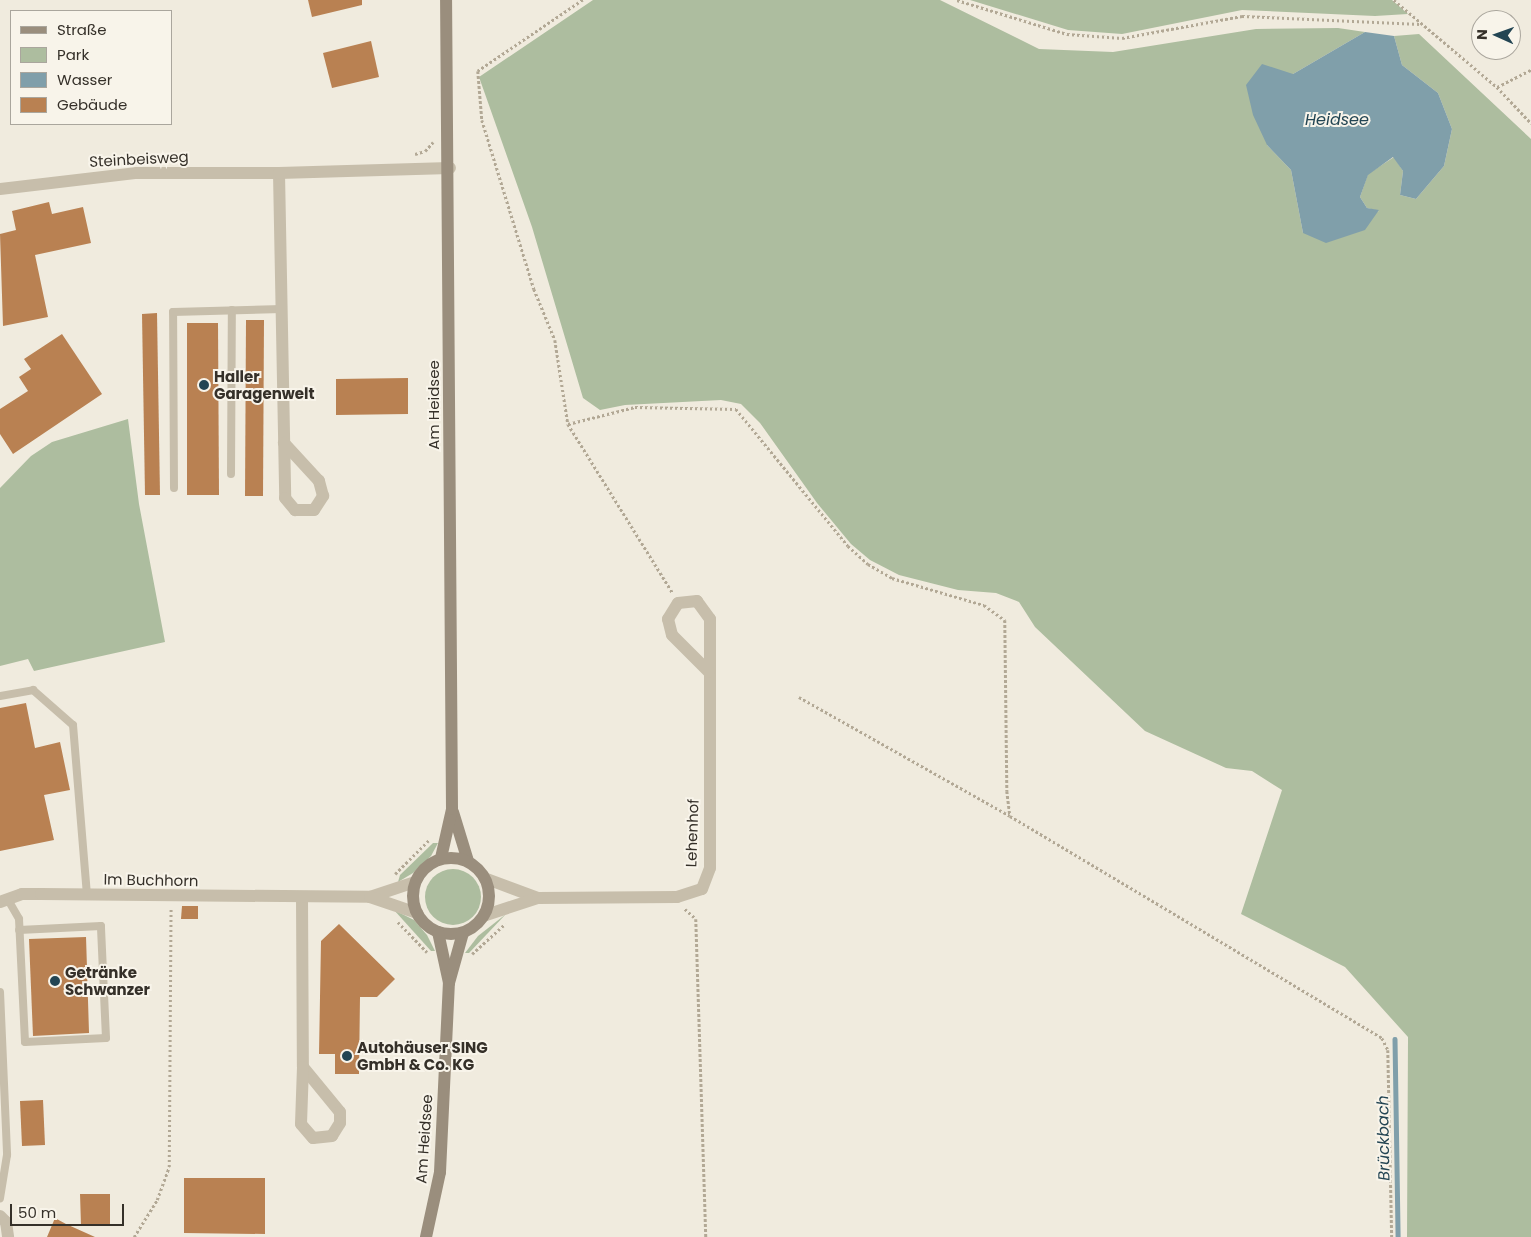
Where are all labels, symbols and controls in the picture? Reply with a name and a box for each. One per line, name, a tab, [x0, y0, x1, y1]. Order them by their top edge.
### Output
legend	[10, 10, 172, 125]
north arrow	[1471, 10, 1521, 60]
text: Straße	[57, 19, 107, 40]
text: N	[1472, 29, 1492, 40]
text: Park	[57, 44, 89, 65]
text: Wasser	[57, 69, 112, 90]
text: Gebäude	[57, 94, 127, 115]
water label: Heidsee	[1305, 110, 1369, 130]
street label: Steinbeisweg	[89, 147, 189, 171]
street label: Am Heidsee	[425, 360, 443, 450]
place label: Haller Garagenwelt	[214, 367, 314, 402]
marker: Haller Garagenwelt	[198, 379, 210, 391]
street label: Lehenhof	[682, 798, 702, 868]
street label: Im Buchhorn	[103, 870, 199, 890]
place label: Getränke Schwanzer	[65, 963, 150, 998]
marker: Getränke Schwanzer	[49, 975, 61, 987]
place label: Autohäuser SING GmbH & Co. KG	[357, 1038, 488, 1073]
marker: Autohäuser SING GmbH & Co. KG	[341, 1050, 353, 1062]
street label: Am Heidsee	[412, 1094, 436, 1184]
water label: Brückbach	[1374, 1095, 1394, 1181]
scale bar	[12, 1194, 126, 1226]
text: 50 m	[18, 1202, 56, 1223]

